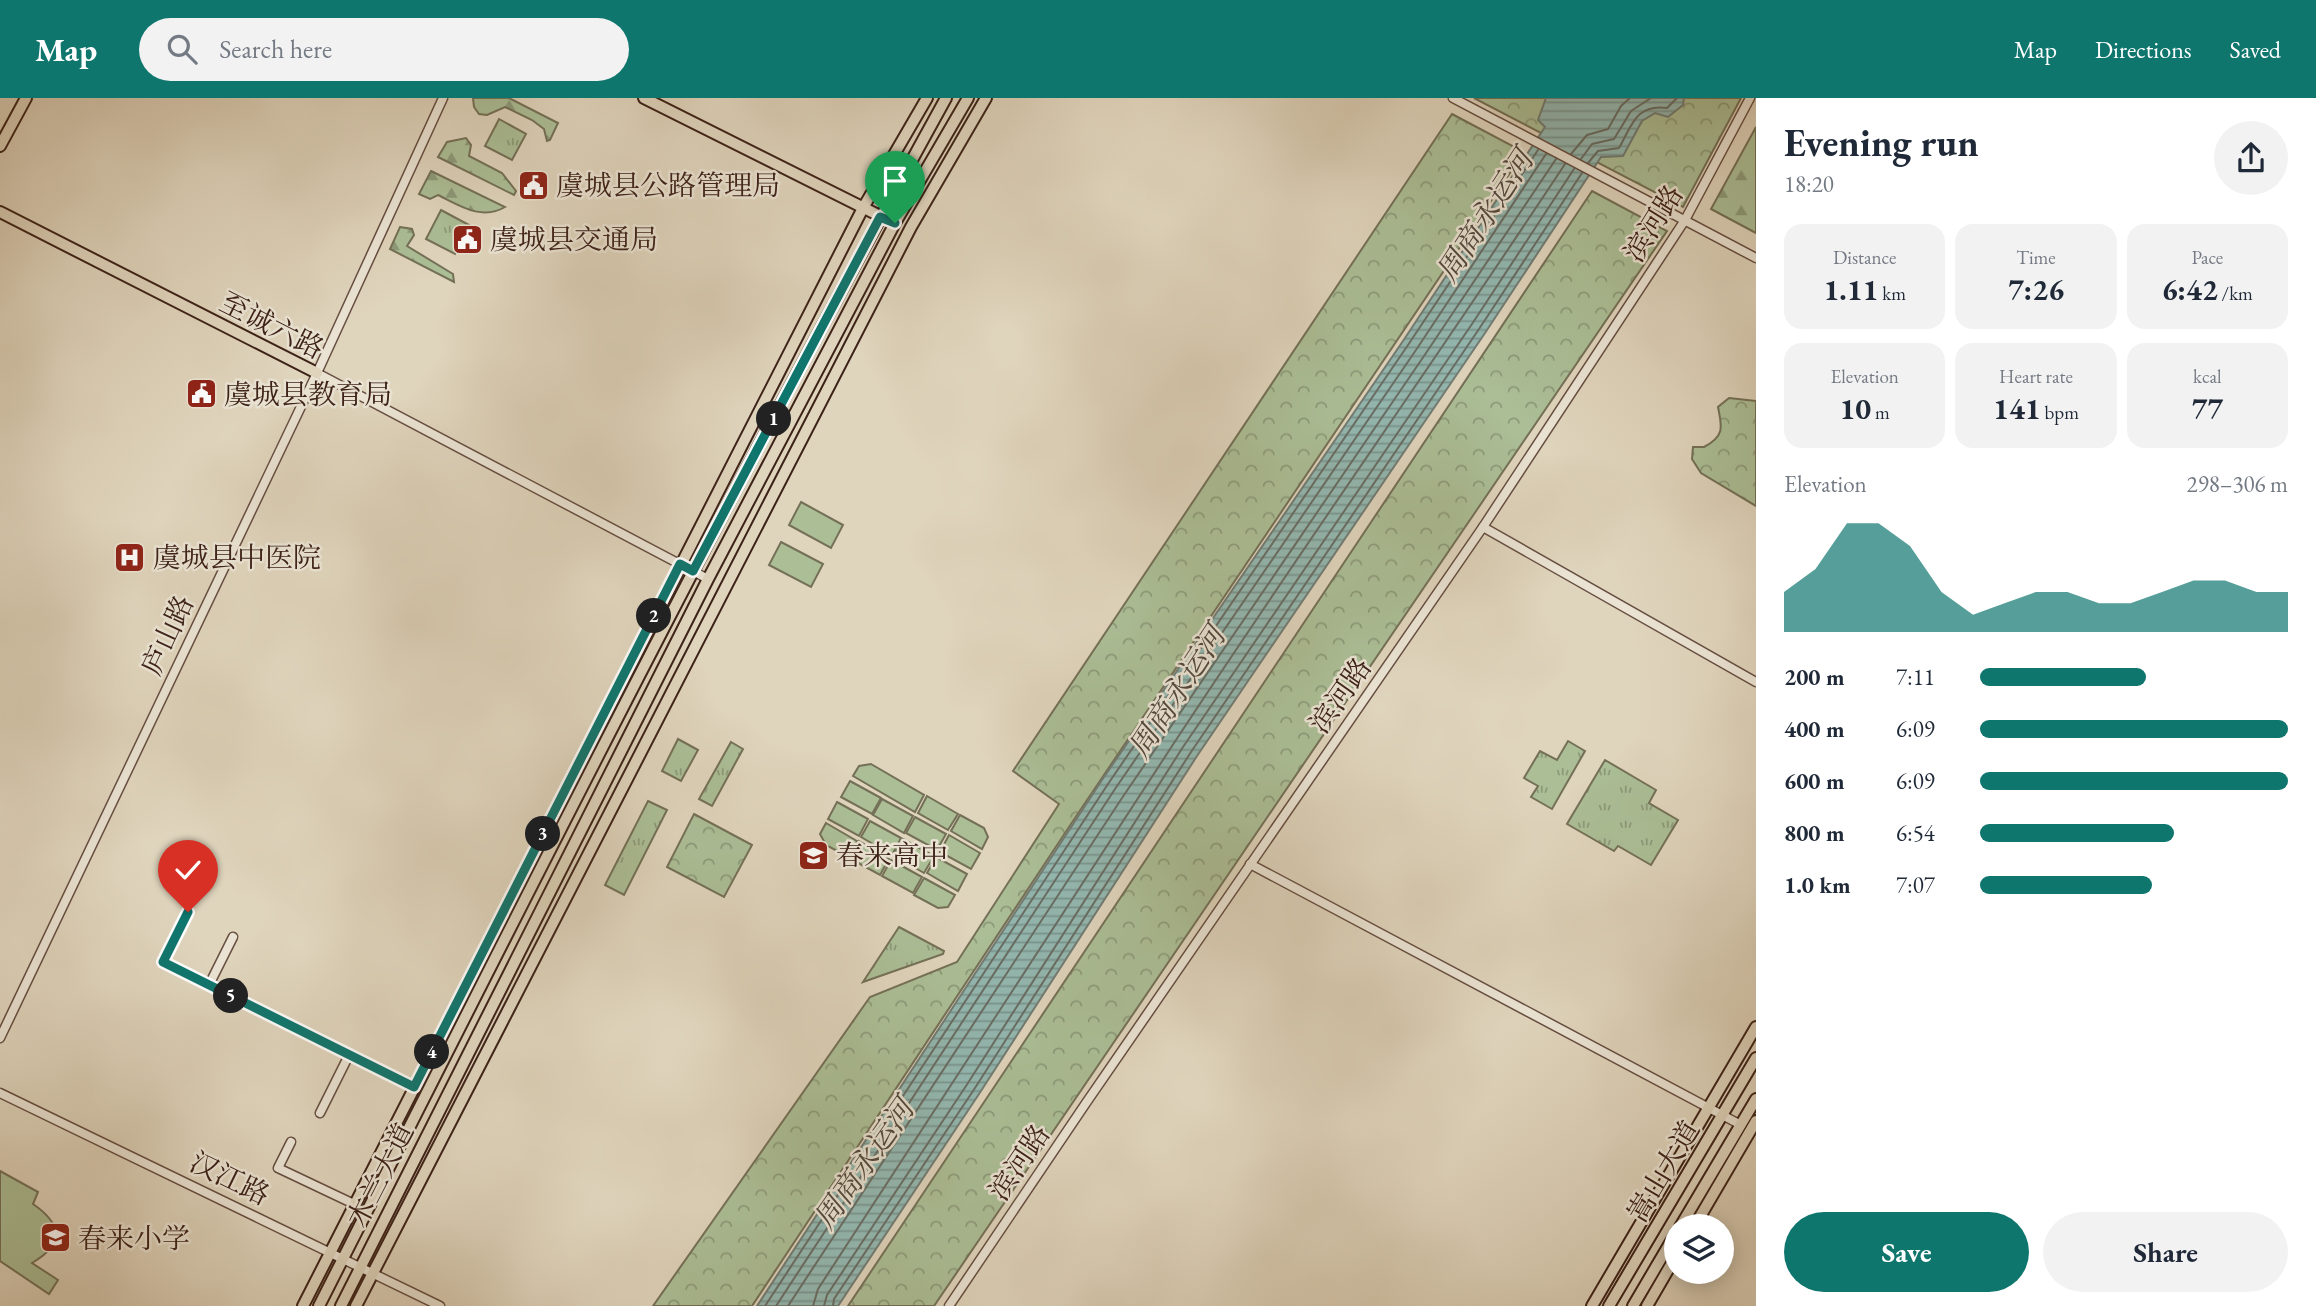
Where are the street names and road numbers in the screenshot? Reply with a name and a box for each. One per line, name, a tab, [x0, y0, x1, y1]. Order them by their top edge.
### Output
street label: 滨河路	[1615, 178, 1691, 268]
street label: 至诚六路	[214, 284, 330, 366]
street label: 庐山路	[133, 589, 201, 681]
street label: 滨河路	[1301, 650, 1379, 740]
street label: 嵩山大道	[1619, 1114, 1707, 1228]
street label: 木兰大道	[339, 1117, 421, 1233]
street label: 滨河路	[981, 1117, 1057, 1207]
street label: 汉江路	[184, 1143, 276, 1213]

